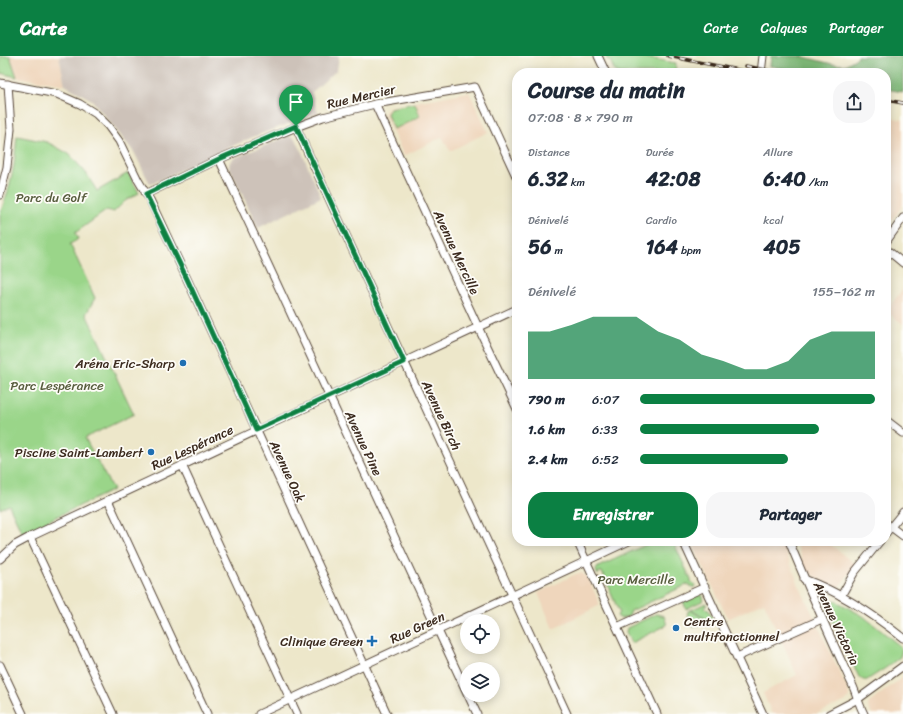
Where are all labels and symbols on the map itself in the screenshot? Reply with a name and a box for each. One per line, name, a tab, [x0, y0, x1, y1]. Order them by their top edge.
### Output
street label: Rue Mercier	[325, 77, 398, 116]
pin	[279, 85, 313, 126]
park label: Parc du Golf	[16, 186, 88, 209]
street label: Avenue Mercille	[426, 205, 486, 298]
place label: Aréna Eric-Sharp	[74, 352, 175, 375]
marker: Aréna Eric-Sharp	[178, 358, 188, 368]
park label: Parc Lespérance	[10, 374, 104, 397]
street label: Avenue Birch	[415, 375, 468, 454]
street label: Avenue Pine	[338, 406, 389, 480]
street label: Rue Lespérance	[147, 418, 238, 477]
street label: Avenue Oak	[263, 435, 312, 506]
place label: Piscine Saint-Lambert	[15, 441, 144, 464]
marker: Piscine Saint-Lambert	[146, 447, 156, 457]
park label: Parc Mercille	[598, 568, 675, 591]
street label: Avenue Victoria	[807, 576, 866, 669]
street label: Rue Green	[386, 605, 448, 650]
place label: Centre multifonctionnel	[684, 610, 779, 648]
marker: Centre multifonctionnel	[671, 623, 681, 633]
place label: Clinique Green	[280, 630, 363, 653]
marker: Clinique Green	[366, 635, 378, 647]

